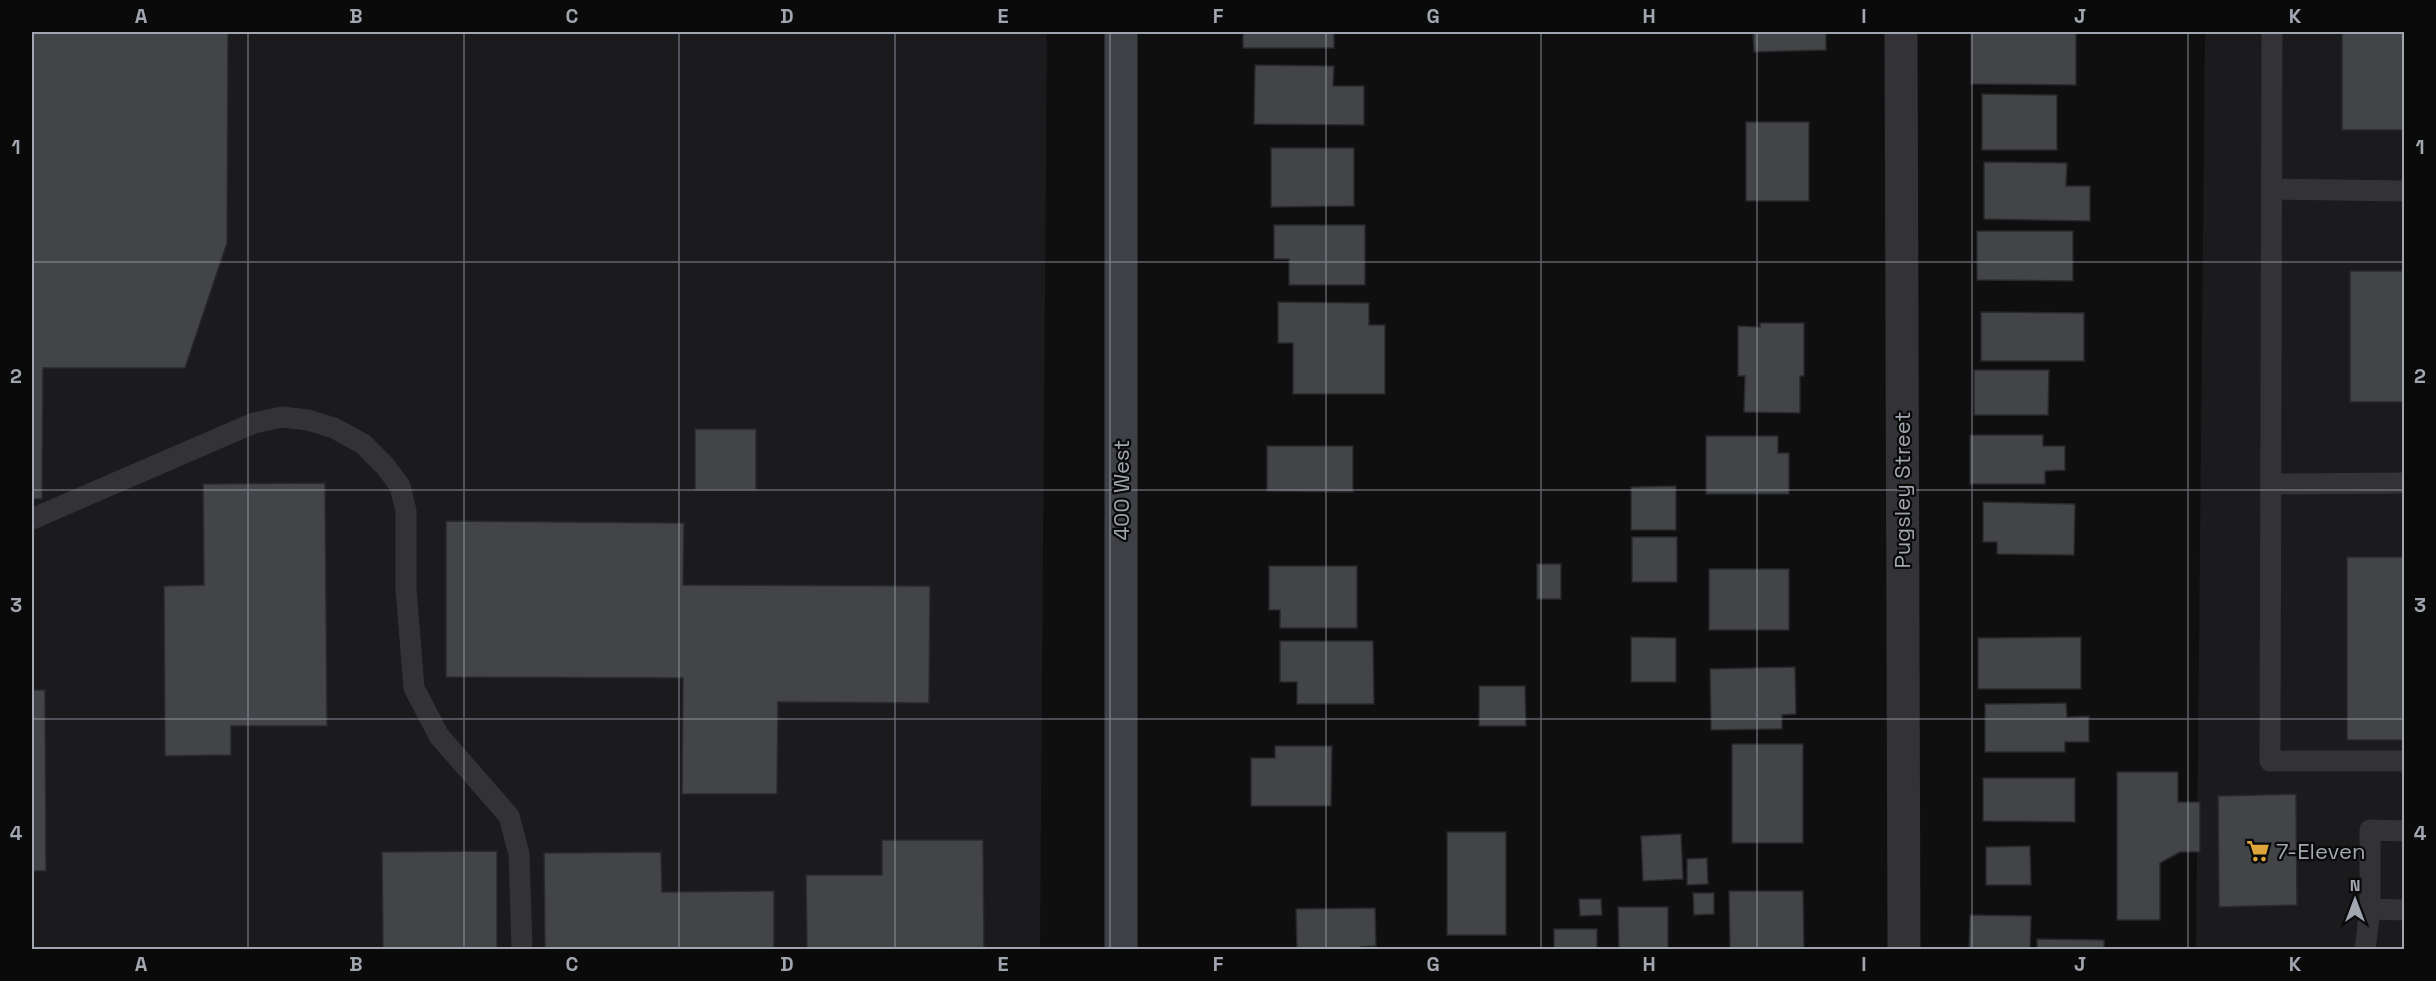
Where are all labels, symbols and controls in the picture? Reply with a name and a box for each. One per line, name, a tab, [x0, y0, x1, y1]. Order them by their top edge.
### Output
text: A	[135, 3, 148, 29]
text: B	[349, 3, 363, 29]
text: C	[566, 3, 579, 29]
text: D	[780, 3, 794, 29]
text: E	[997, 3, 1009, 29]
text: F	[1213, 3, 1224, 29]
text: G	[1426, 3, 1440, 29]
text: H	[1642, 3, 1656, 29]
text: I	[1861, 3, 1867, 29]
text: J	[2074, 3, 2086, 29]
text: K	[2289, 3, 2302, 29]
text: 1	[11, 134, 21, 160]
text: 1	[2415, 134, 2425, 160]
text: 2	[10, 363, 22, 389]
text: 2	[2414, 363, 2426, 389]
street label: Pugsley Street	[1888, 411, 1916, 569]
street label: 400 West	[1107, 440, 1135, 540]
text: 3	[10, 592, 22, 618]
text: 3	[2414, 592, 2426, 618]
text: 4	[10, 820, 23, 846]
text: 4	[2414, 820, 2427, 846]
place label: 7-Eleven	[2276, 837, 2365, 865]
supermarket icon: 7-Eleven	[2245, 838, 2271, 864]
north arrow	[2325, 870, 2385, 930]
text: N	[2350, 875, 2360, 896]
text: A	[135, 951, 148, 977]
text: B	[349, 951, 363, 977]
text: C	[566, 951, 579, 977]
text: D	[780, 951, 794, 977]
text: E	[997, 951, 1009, 977]
text: F	[1213, 951, 1224, 977]
text: G	[1426, 951, 1440, 977]
text: H	[1642, 951, 1656, 977]
text: I	[1861, 951, 1867, 977]
text: J	[2074, 951, 2086, 977]
text: K	[2289, 951, 2302, 977]

